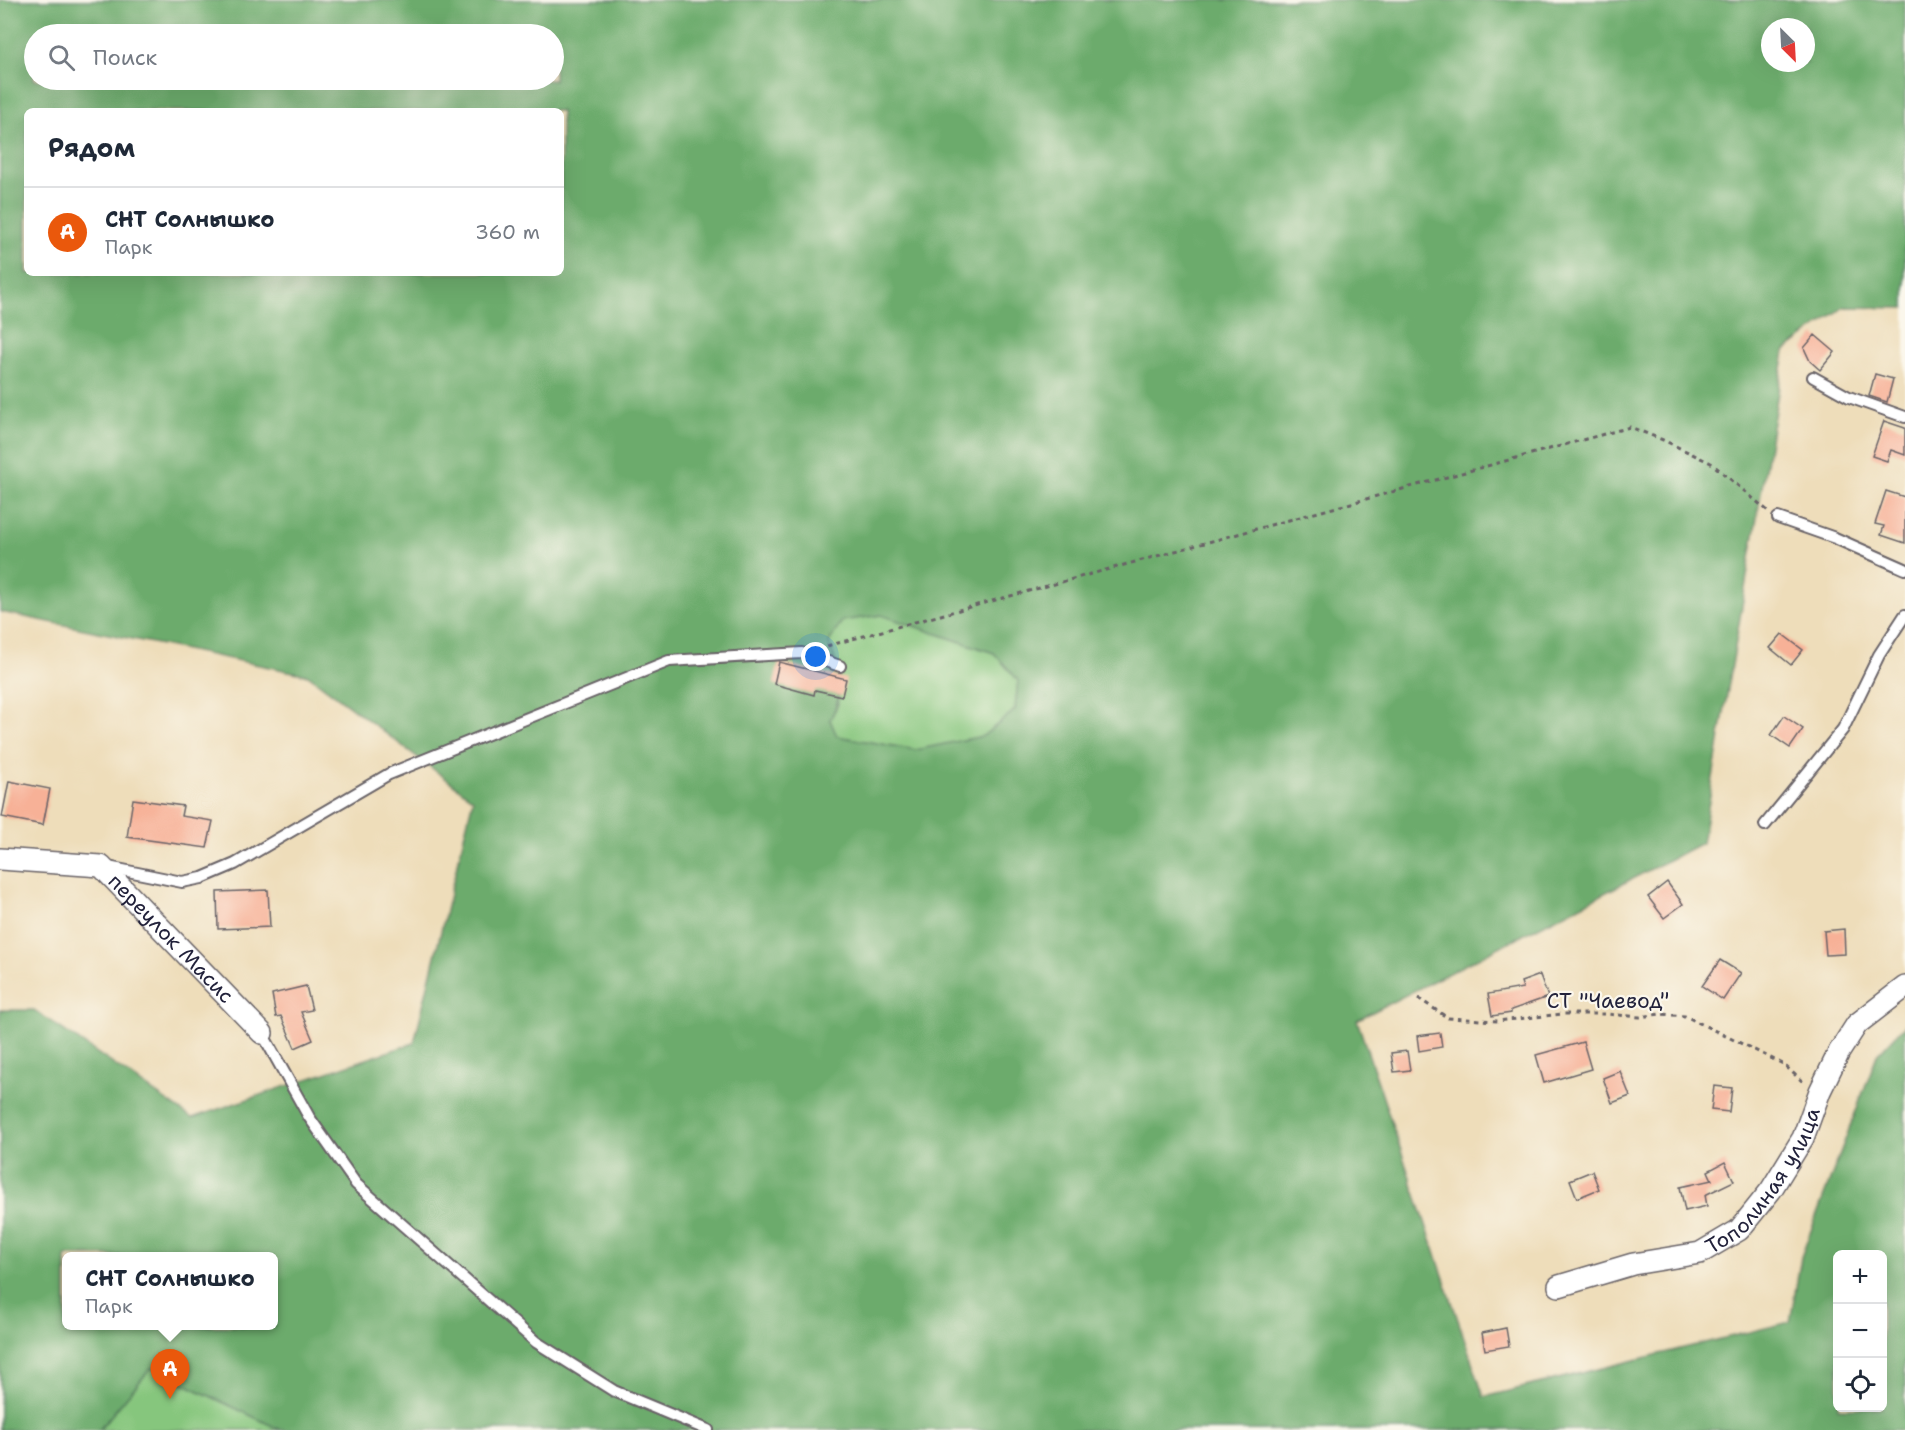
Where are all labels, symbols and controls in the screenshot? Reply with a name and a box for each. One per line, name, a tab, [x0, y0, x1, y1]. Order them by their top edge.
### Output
north arrow	[1761, 18, 1815, 72]
search box	[24, 24, 564, 90]
icon: search	[45, 41, 78, 74]
text: Поиск	[93, 43, 157, 72]
text: Рядом	[48, 130, 135, 165]
text: СНТ Солнышко	[105, 205, 275, 234]
text: A	[60, 219, 75, 245]
text: 360 m	[475, 219, 540, 245]
text: Парк	[105, 234, 152, 260]
your location	[801, 642, 830, 671]
street label: переулок Масис	[102, 868, 240, 1009]
street label: СТ "Чаевод"	[1547, 987, 1669, 1015]
street label: Тополиная улица	[1700, 1104, 1827, 1261]
map controls	[1833, 1250, 1887, 1412]
button: +	[1833, 1250, 1887, 1304]
popup	[62, 1252, 278, 1330]
text: СНТ Солнышко	[85, 1264, 255, 1293]
text: Парк	[85, 1293, 133, 1319]
button: −	[1833, 1304, 1887, 1358]
pin: A	[150, 1350, 190, 1399]
button: locate	[1833, 1358, 1887, 1412]

